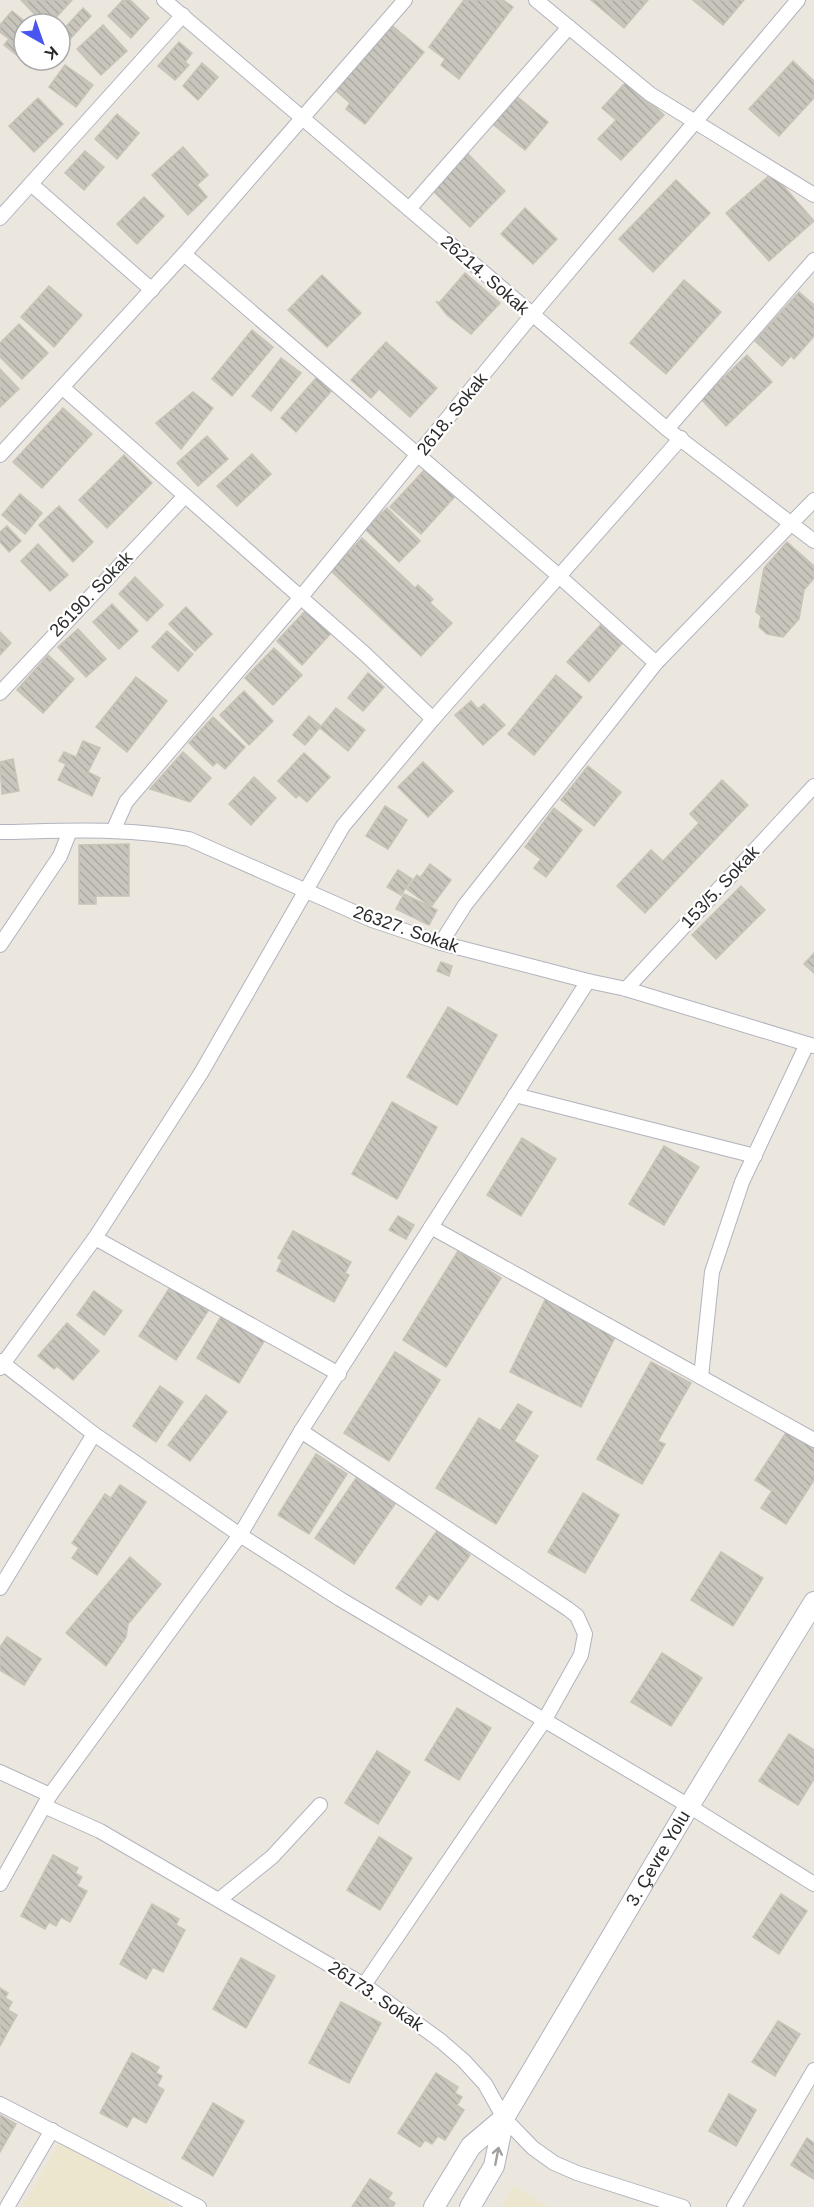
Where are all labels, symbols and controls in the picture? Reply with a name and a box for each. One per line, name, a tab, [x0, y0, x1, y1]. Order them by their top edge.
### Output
north arrow	[12, 12, 72, 72]
text: K	[41, 43, 61, 64]
street label: 26214. Sokak	[437, 231, 534, 319]
street label: 2618. Sokak	[413, 368, 492, 459]
street label: 26190. Sokak	[46, 547, 137, 641]
street label: 153/5. Sokak	[677, 841, 764, 932]
street label: 26327. Sokak	[351, 902, 462, 957]
street label: 3. Çevre Yolu	[622, 1807, 694, 1909]
street label: 26173. Sokak	[325, 1957, 428, 2036]
one-way arrow	[492, 2146, 503, 2166]

